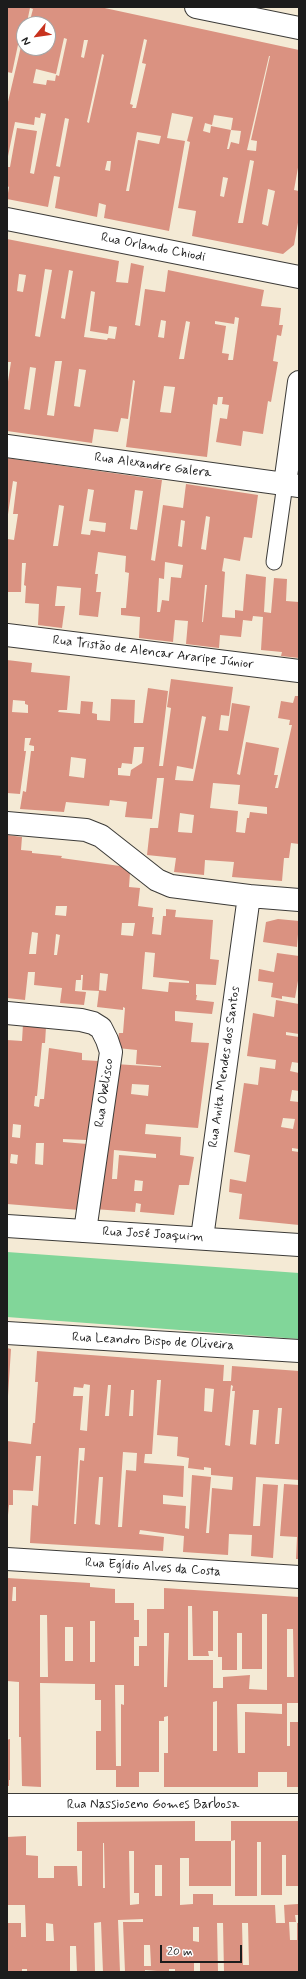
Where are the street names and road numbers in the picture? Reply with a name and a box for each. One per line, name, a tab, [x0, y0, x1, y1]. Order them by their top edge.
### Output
street label: Rua Orlando Chiodi	[100, 230, 206, 266]
street label: Rua Alexandre Galera	[93, 450, 213, 482]
street label: Rua Tristão de Alencar Araripe Júnior	[52, 633, 254, 673]
street label: Rua Anita Mendes dos Santos	[206, 985, 244, 1149]
street label: Rua Obelisco	[92, 1058, 118, 1128]
street label: Rua José Joaquim	[102, 1225, 204, 1245]
street label: Rua Leandro Bispo de Oliveira	[72, 1330, 234, 1354]
street label: Rua Egídio Alves da Costa	[84, 1555, 222, 1581]
street label: Rua Nassioseno Gomes Barbosa	[67, 1797, 239, 1813]

